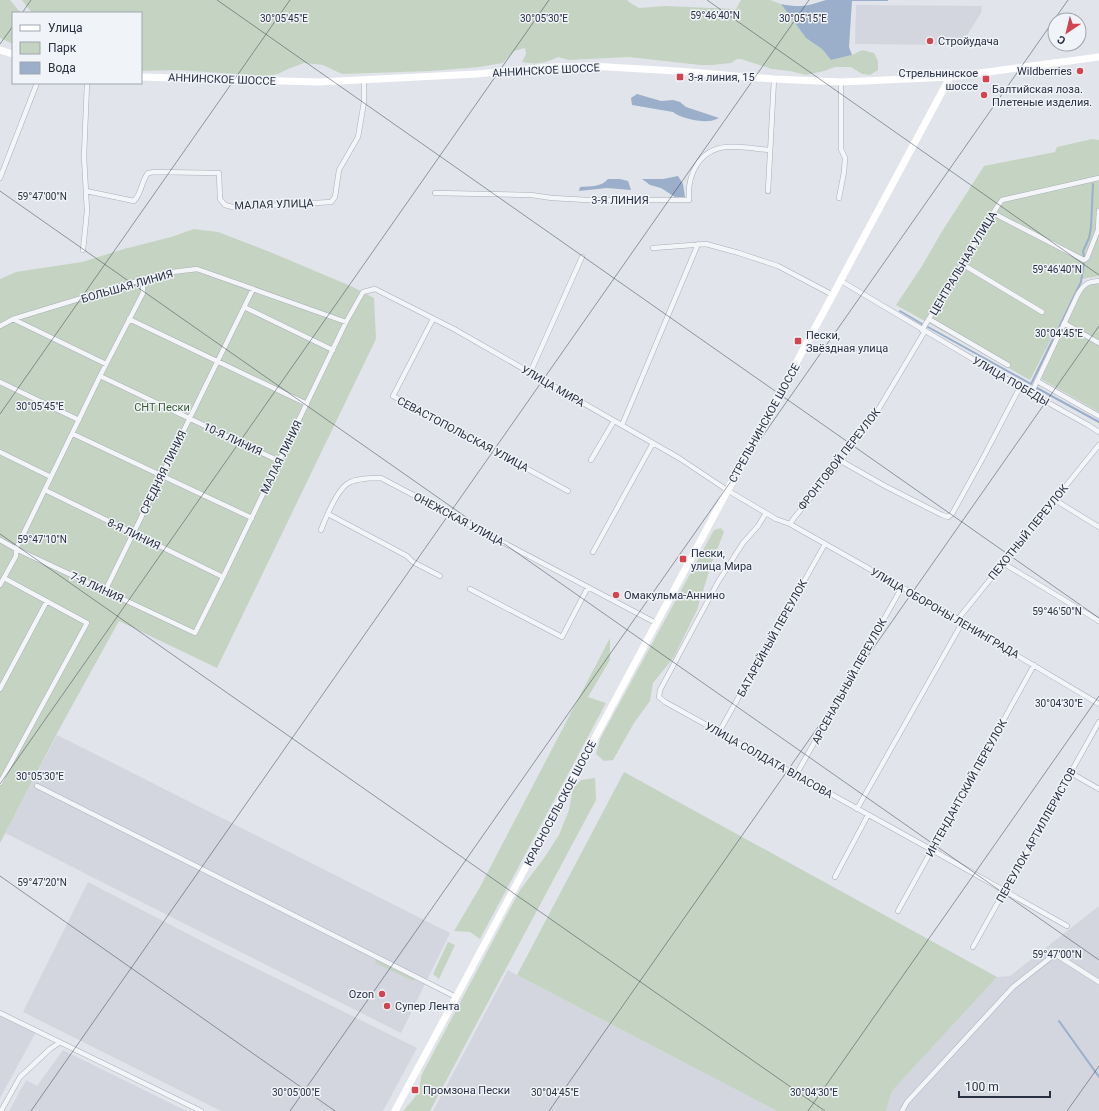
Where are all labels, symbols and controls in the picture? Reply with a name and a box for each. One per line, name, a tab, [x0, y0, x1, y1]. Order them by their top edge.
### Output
text: 59°46'40"N	[690, 10, 740, 21]
legend	[12, 12, 142, 84]
north arrow	[1047, 12, 1087, 52]
text: 30°05'45"E	[260, 13, 308, 24]
text: 30°05'30"E	[520, 13, 568, 24]
text: 30°05'15"E	[779, 13, 827, 24]
text: Улица	[48, 21, 83, 35]
text: С	[1055, 32, 1068, 47]
place label: Стройудача	[938, 35, 999, 48]
marker: Стройудача	[925, 36, 935, 46]
text: Парк	[48, 41, 77, 55]
text: Вода	[48, 61, 76, 75]
street label: АННИНСКОЕ ШОССЕ	[492, 61, 600, 80]
place label: Wildberries	[1017, 65, 1072, 78]
marker: Wildberries	[1075, 66, 1085, 76]
place label: Стрельнинское шоссе	[898, 67, 978, 93]
street label: АННИНСКОЕ ШОССЕ	[168, 71, 276, 88]
place label: 3-я линия, 15	[688, 71, 755, 84]
marker: 3-я линия, 15	[675, 72, 685, 82]
marker: Стрельнинское шоссе	[981, 74, 991, 84]
place label: Балтийская лоза. Плетеные изделия.	[992, 83, 1092, 109]
marker: Балтийская лоза. Плетеные изделия.	[979, 90, 989, 100]
text: 59°47'00"N	[17, 191, 67, 202]
street label: 3-Я ЛИНИЯ	[591, 194, 649, 207]
street label: МАЛАЯ УЛИЦА	[234, 197, 315, 212]
street label: ЦЕНТРАЛЬНАЯ УЛИЦА	[927, 208, 1000, 318]
text: 59°46'40"N	[1032, 264, 1082, 275]
street label: БОЛЬШАЯ ЛИНИЯ	[80, 267, 174, 306]
text: 30°04'45"E	[1035, 328, 1083, 339]
place label: Пески, Звёздная улица	[806, 329, 888, 355]
marker: Пески, Звёздная улица	[793, 336, 803, 346]
street label: УЛИЦА ПОБЕДЫ	[970, 354, 1052, 409]
street label: СТРЕЛЬНИНСКОЕ ШОССЕ	[726, 361, 803, 485]
street label: УЛИЦА МИРА	[519, 363, 588, 410]
street label: СЕВАСТОПОЛЬСКАЯ УЛИЦА	[395, 394, 531, 475]
text: 30°05'45"E	[16, 401, 64, 412]
park label: СНТ Пески	[134, 401, 190, 414]
street label: ФРОНТОВОЙ ПЕРЕУЛОК	[795, 405, 884, 513]
street label: МАЛАЯ ЛИНИЯ	[258, 418, 305, 496]
street label: 10-Я ЛИНИЯ	[201, 420, 264, 459]
street label: СРЕДНЯЯ ЛИНИЯ	[138, 428, 189, 516]
street label: ПЕХОТНЫЙ ПЕРЕУЛОК	[986, 481, 1072, 583]
street label: ОНЕЖСКАЯ УЛИЦА	[411, 490, 507, 549]
street label: 8-Я ЛИНИЯ	[105, 516, 162, 553]
text: 59°47'10"N	[17, 534, 67, 545]
place label: Пески, улица Мира	[691, 547, 752, 573]
marker: Пески, улица Мира	[678, 554, 688, 564]
street label: УЛИЦА ОБОРОНЫ ЛЕНИНГРАДА	[868, 565, 1022, 662]
street label: 7-Я ЛИНИЯ	[68, 569, 126, 605]
street label: БАТАРЕЙНЫЙ ПЕРЕУЛОК	[735, 577, 811, 699]
place label: Омакульма-Аннино	[624, 589, 725, 602]
marker: Омакульма-Аннино	[611, 590, 621, 600]
text: 59°46'50"N	[1032, 606, 1082, 617]
street label: АРСЕНАЛЬНЫЙ ПЕРЕУЛОК	[809, 615, 890, 746]
text: 30°04'30"E	[1035, 698, 1083, 709]
street label: ИНТЕНДАНТСКИЙ ПЕРЕУЛОК	[923, 717, 1010, 859]
street label: УЛИЦА СОЛДАТА ВЛАСОВА	[703, 720, 836, 801]
street label: КРАСНОСЕЛЬСКОЕ ШОССЕ	[522, 738, 599, 868]
street label: ПЕРЕУЛОК АРТИЛЛЕРИСТОВ	[994, 765, 1079, 905]
text: 30°05'30"E	[16, 771, 64, 782]
text: 59°47'20"N	[17, 877, 67, 888]
text: 59°47'00"N	[1032, 949, 1082, 960]
place label: Ozon	[349, 988, 374, 1001]
marker: Ozon	[377, 989, 387, 999]
place label: Супер Лента	[395, 1000, 460, 1013]
marker: Супер Лента	[382, 1001, 392, 1011]
scale bar	[959, 1073, 1050, 1099]
text: 100 m	[965, 1080, 999, 1094]
place label: Промзона Пески	[423, 1084, 510, 1097]
marker: Промзона Пески	[410, 1085, 420, 1095]
text: 30°05'00"E	[272, 1087, 320, 1098]
text: 30°04'45"E	[531, 1087, 579, 1098]
text: 30°04'30"E	[790, 1087, 838, 1098]

